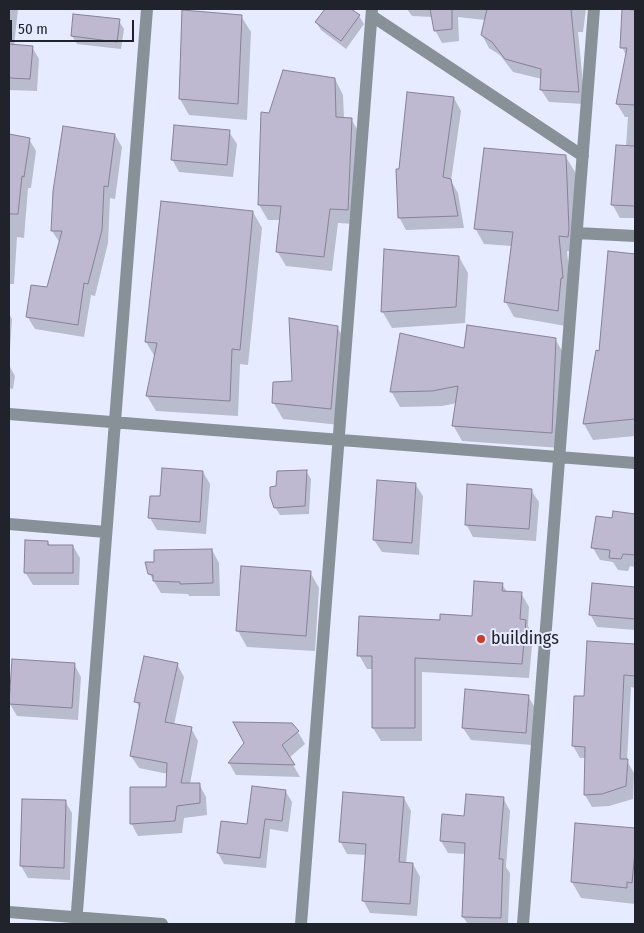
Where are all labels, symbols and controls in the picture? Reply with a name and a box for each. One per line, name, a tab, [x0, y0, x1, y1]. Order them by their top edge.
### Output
scale bar	[12, 10, 136, 42]
text: 50 m	[18, 20, 48, 38]
place label: buildings	[491, 628, 559, 650]
marker: buildings	[475, 633, 487, 645]

